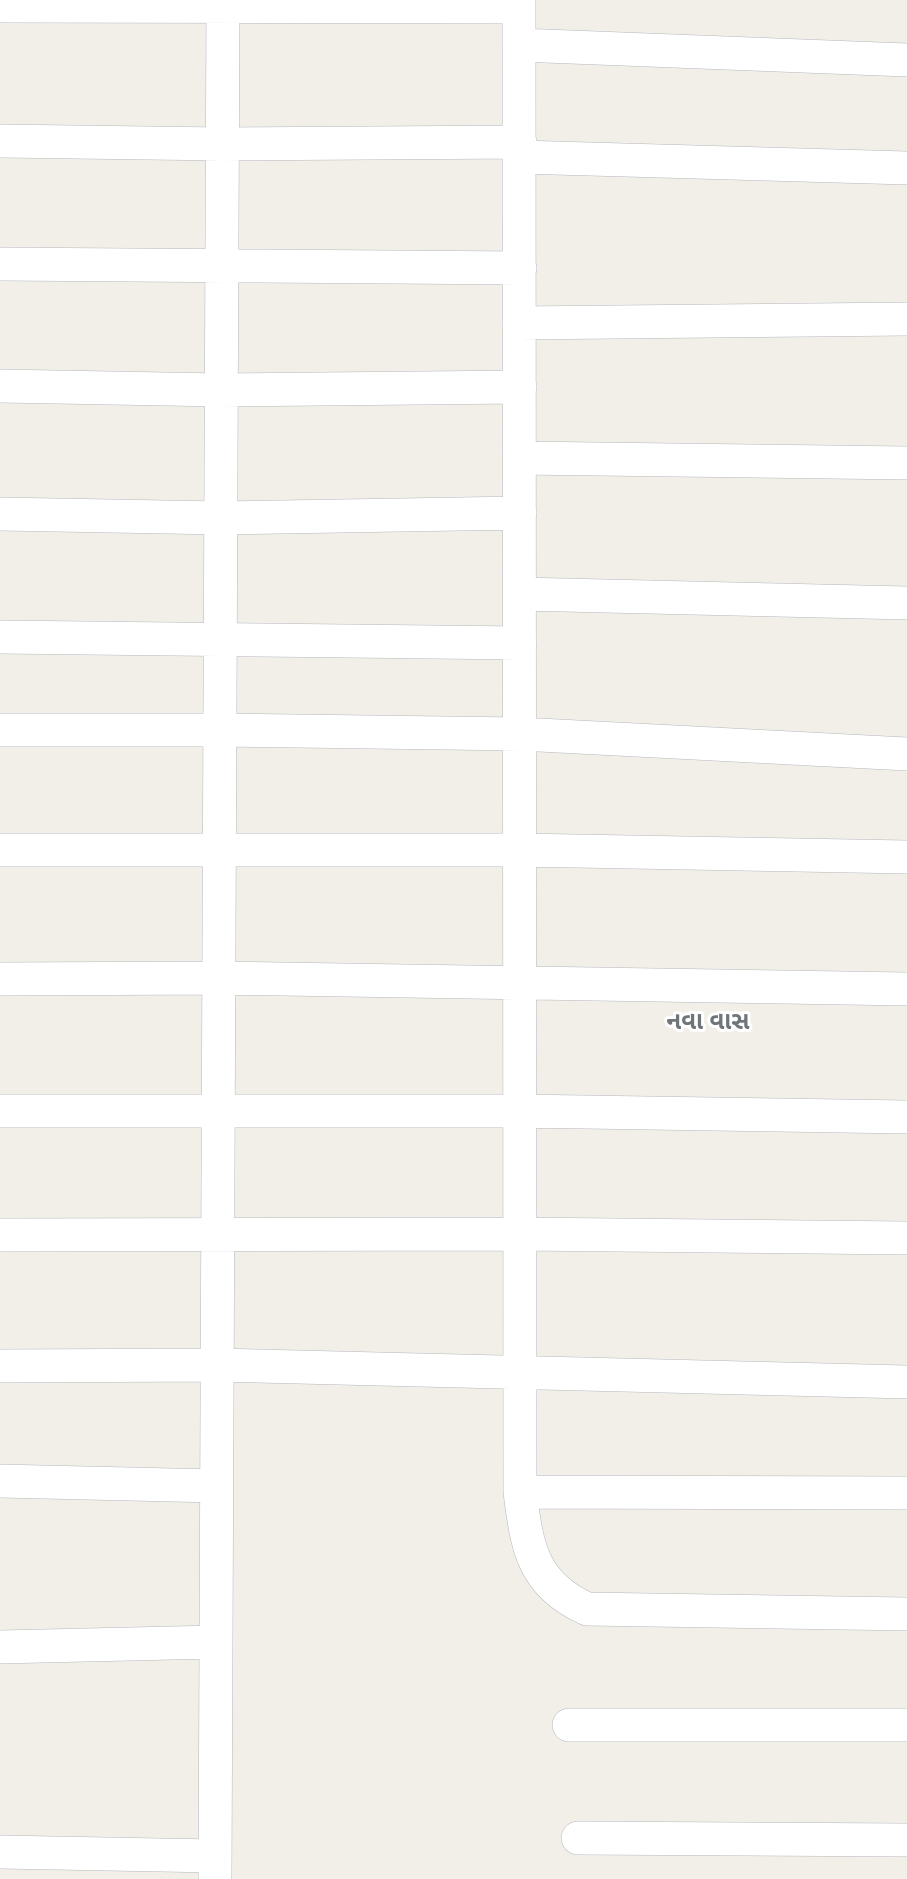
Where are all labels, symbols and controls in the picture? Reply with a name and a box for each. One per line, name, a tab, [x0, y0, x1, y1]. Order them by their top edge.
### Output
district label: નવા વાસ	[667, 1009, 749, 1037]

